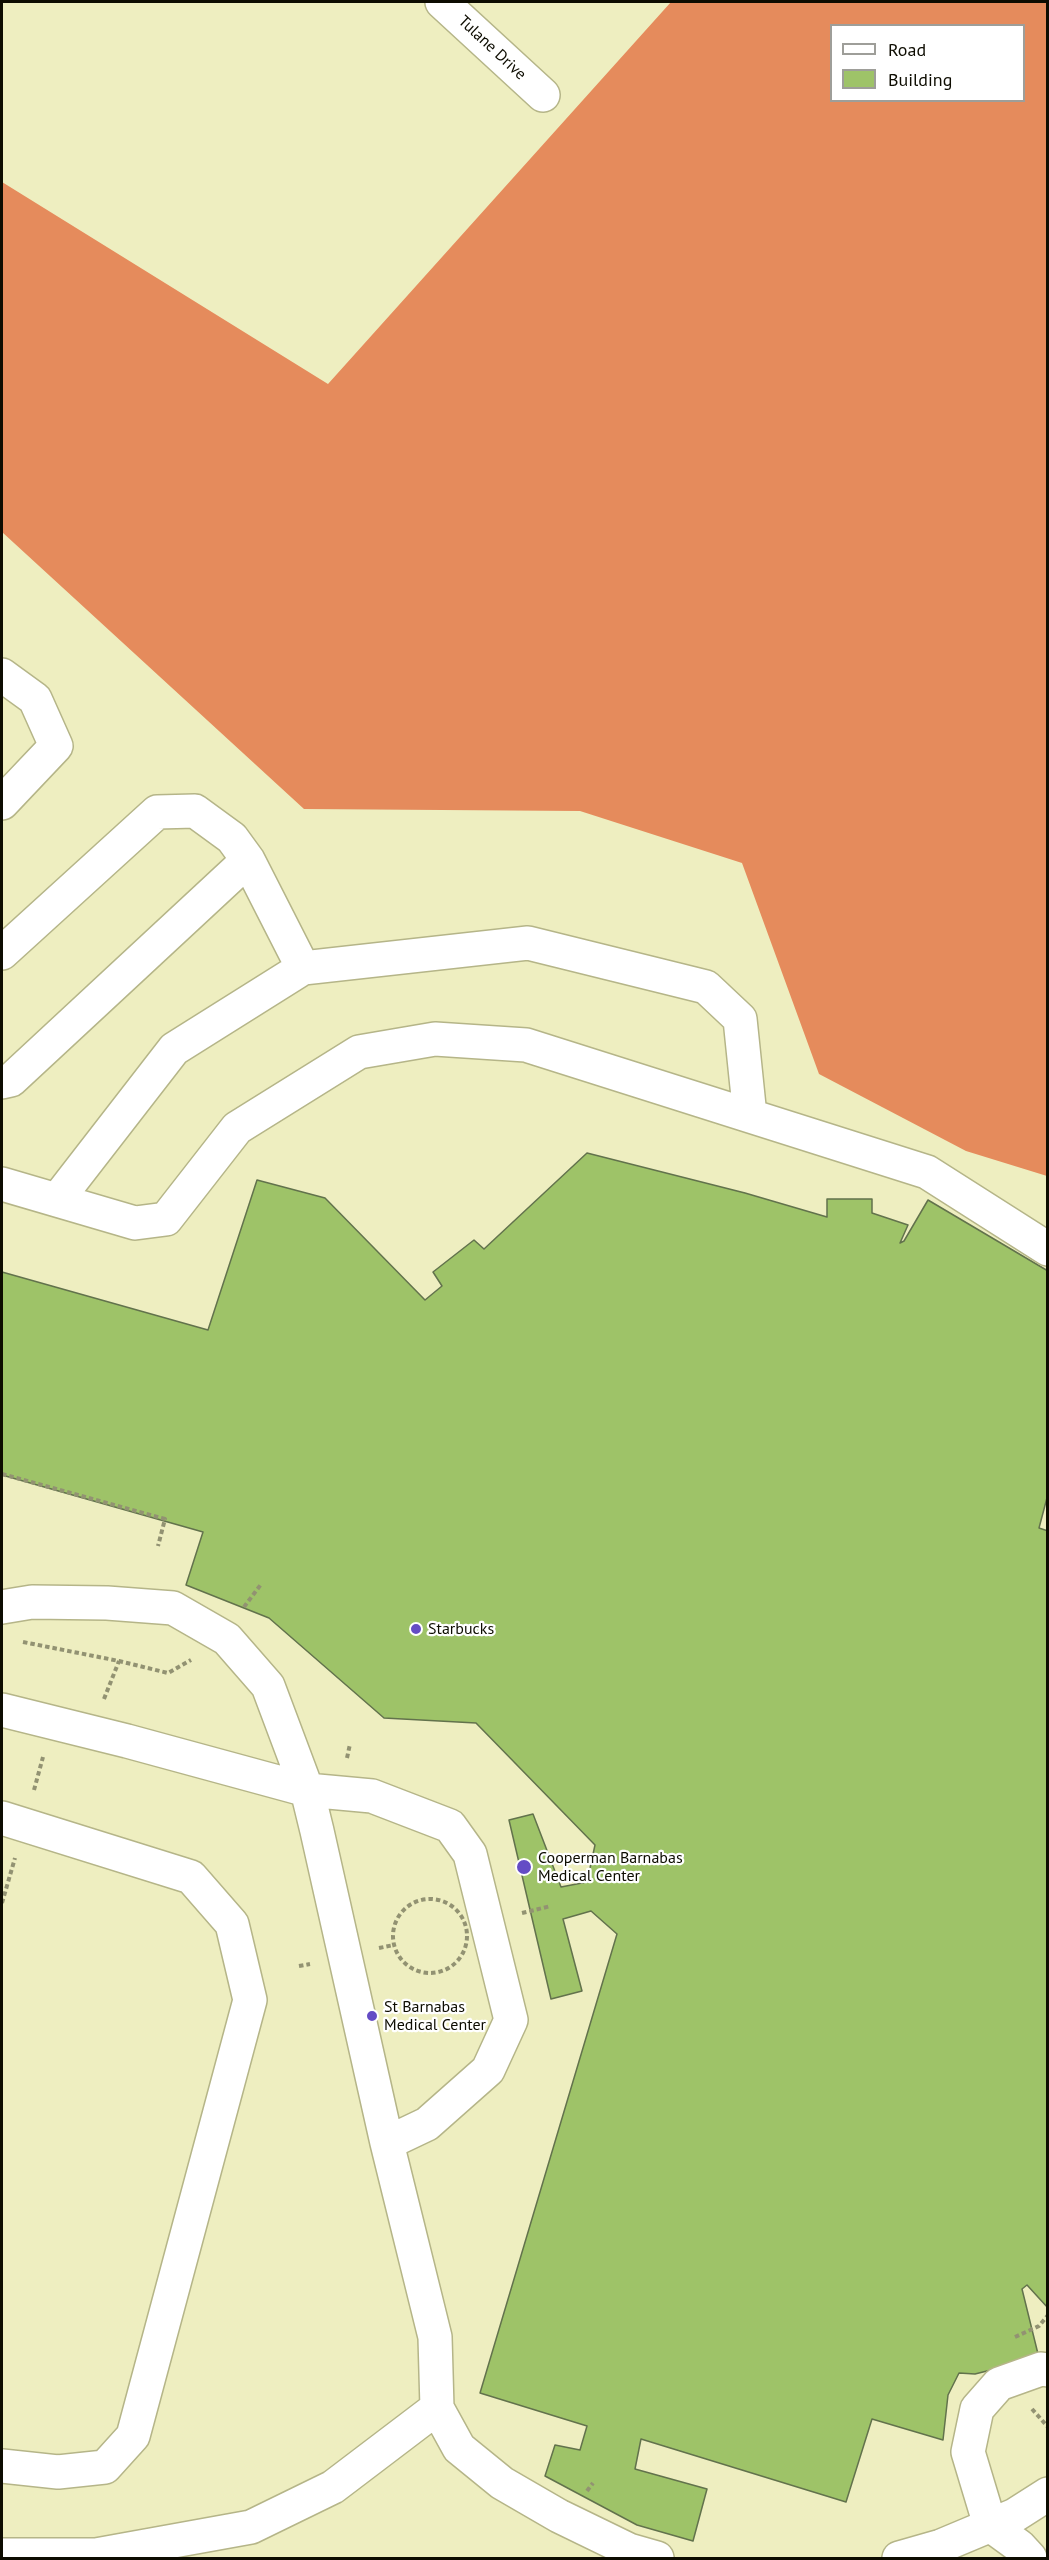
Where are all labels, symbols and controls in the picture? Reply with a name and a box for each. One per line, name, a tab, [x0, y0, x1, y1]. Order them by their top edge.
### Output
street label: Tulane Drive	[454, 12, 530, 84]
legend	[830, 24, 1025, 102]
text: Road	[888, 38, 926, 61]
text: Building	[888, 68, 952, 91]
place label: Starbucks	[428, 1619, 494, 1639]
marker: Starbucks	[409, 1622, 423, 1636]
place label: Cooperman Barnabas Medical Center	[538, 1848, 683, 1886]
marker: Cooperman Barnabas Medical Center	[515, 1858, 533, 1876]
place label: St Barnabas Medical Center	[384, 1997, 486, 2035]
marker: St Barnabas Medical Center	[365, 2009, 379, 2023]

